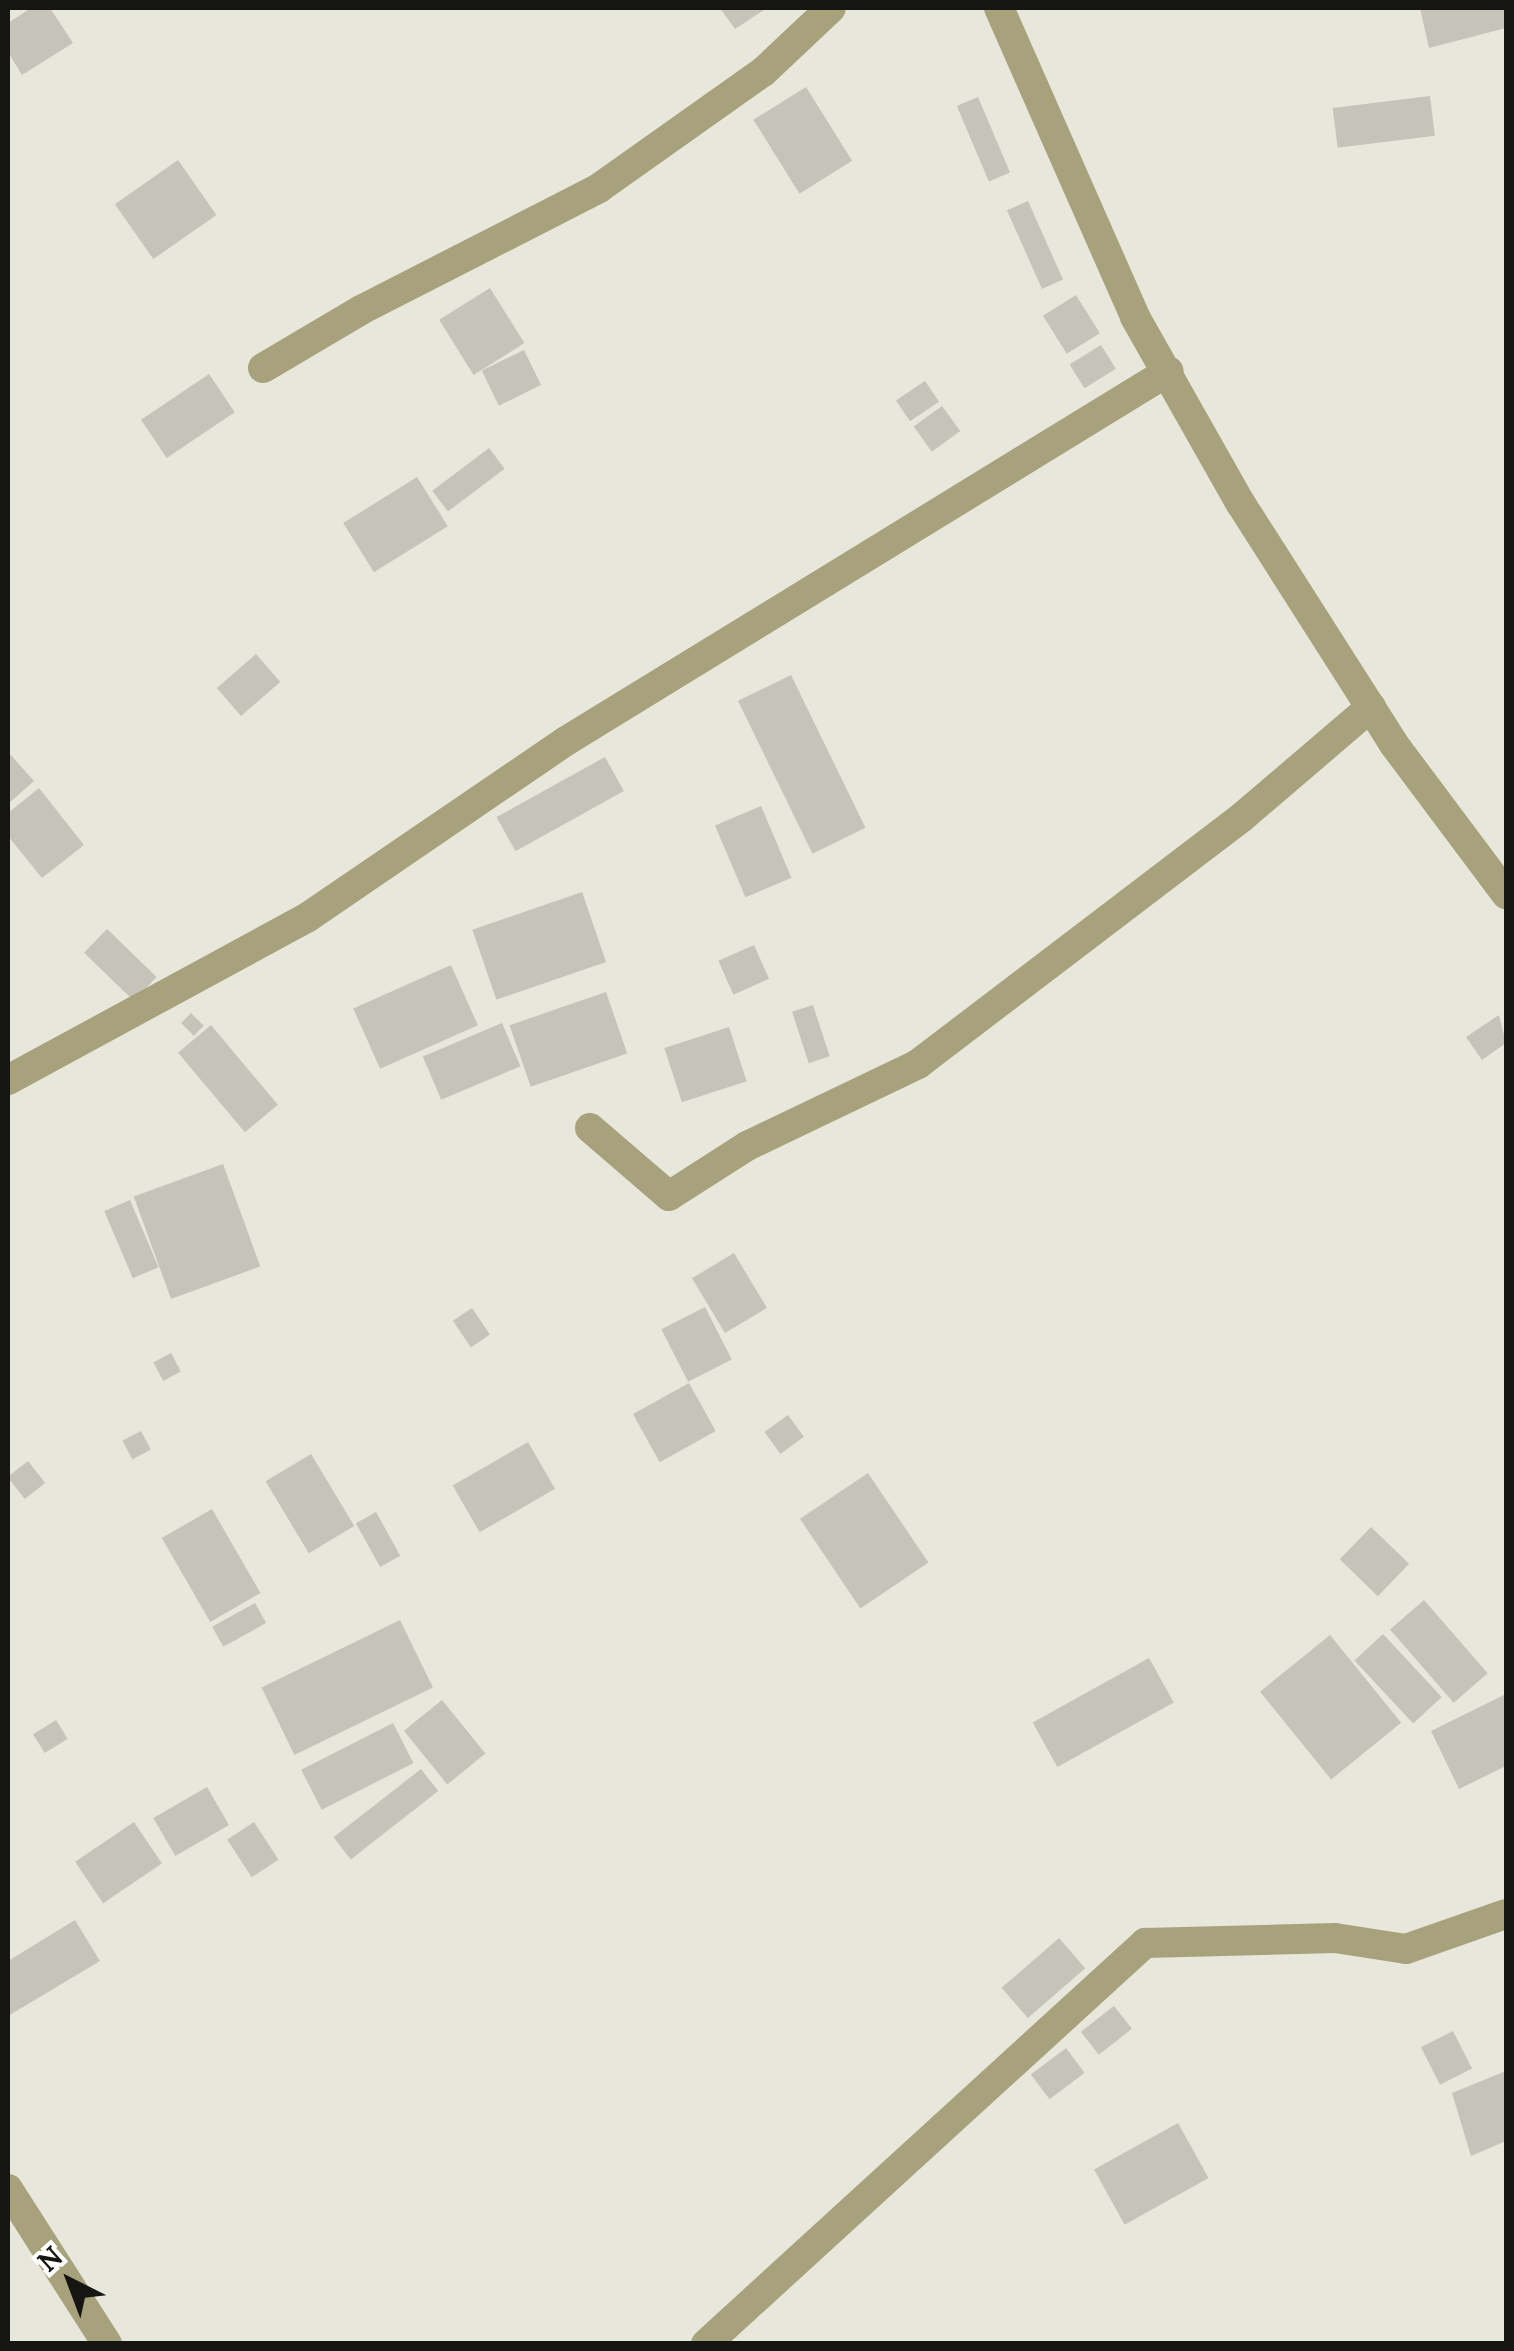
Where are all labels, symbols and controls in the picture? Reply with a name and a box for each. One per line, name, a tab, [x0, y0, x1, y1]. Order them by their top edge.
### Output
north arrow	[20, 2231, 120, 2331]
text: N	[30, 2238, 70, 2279]

